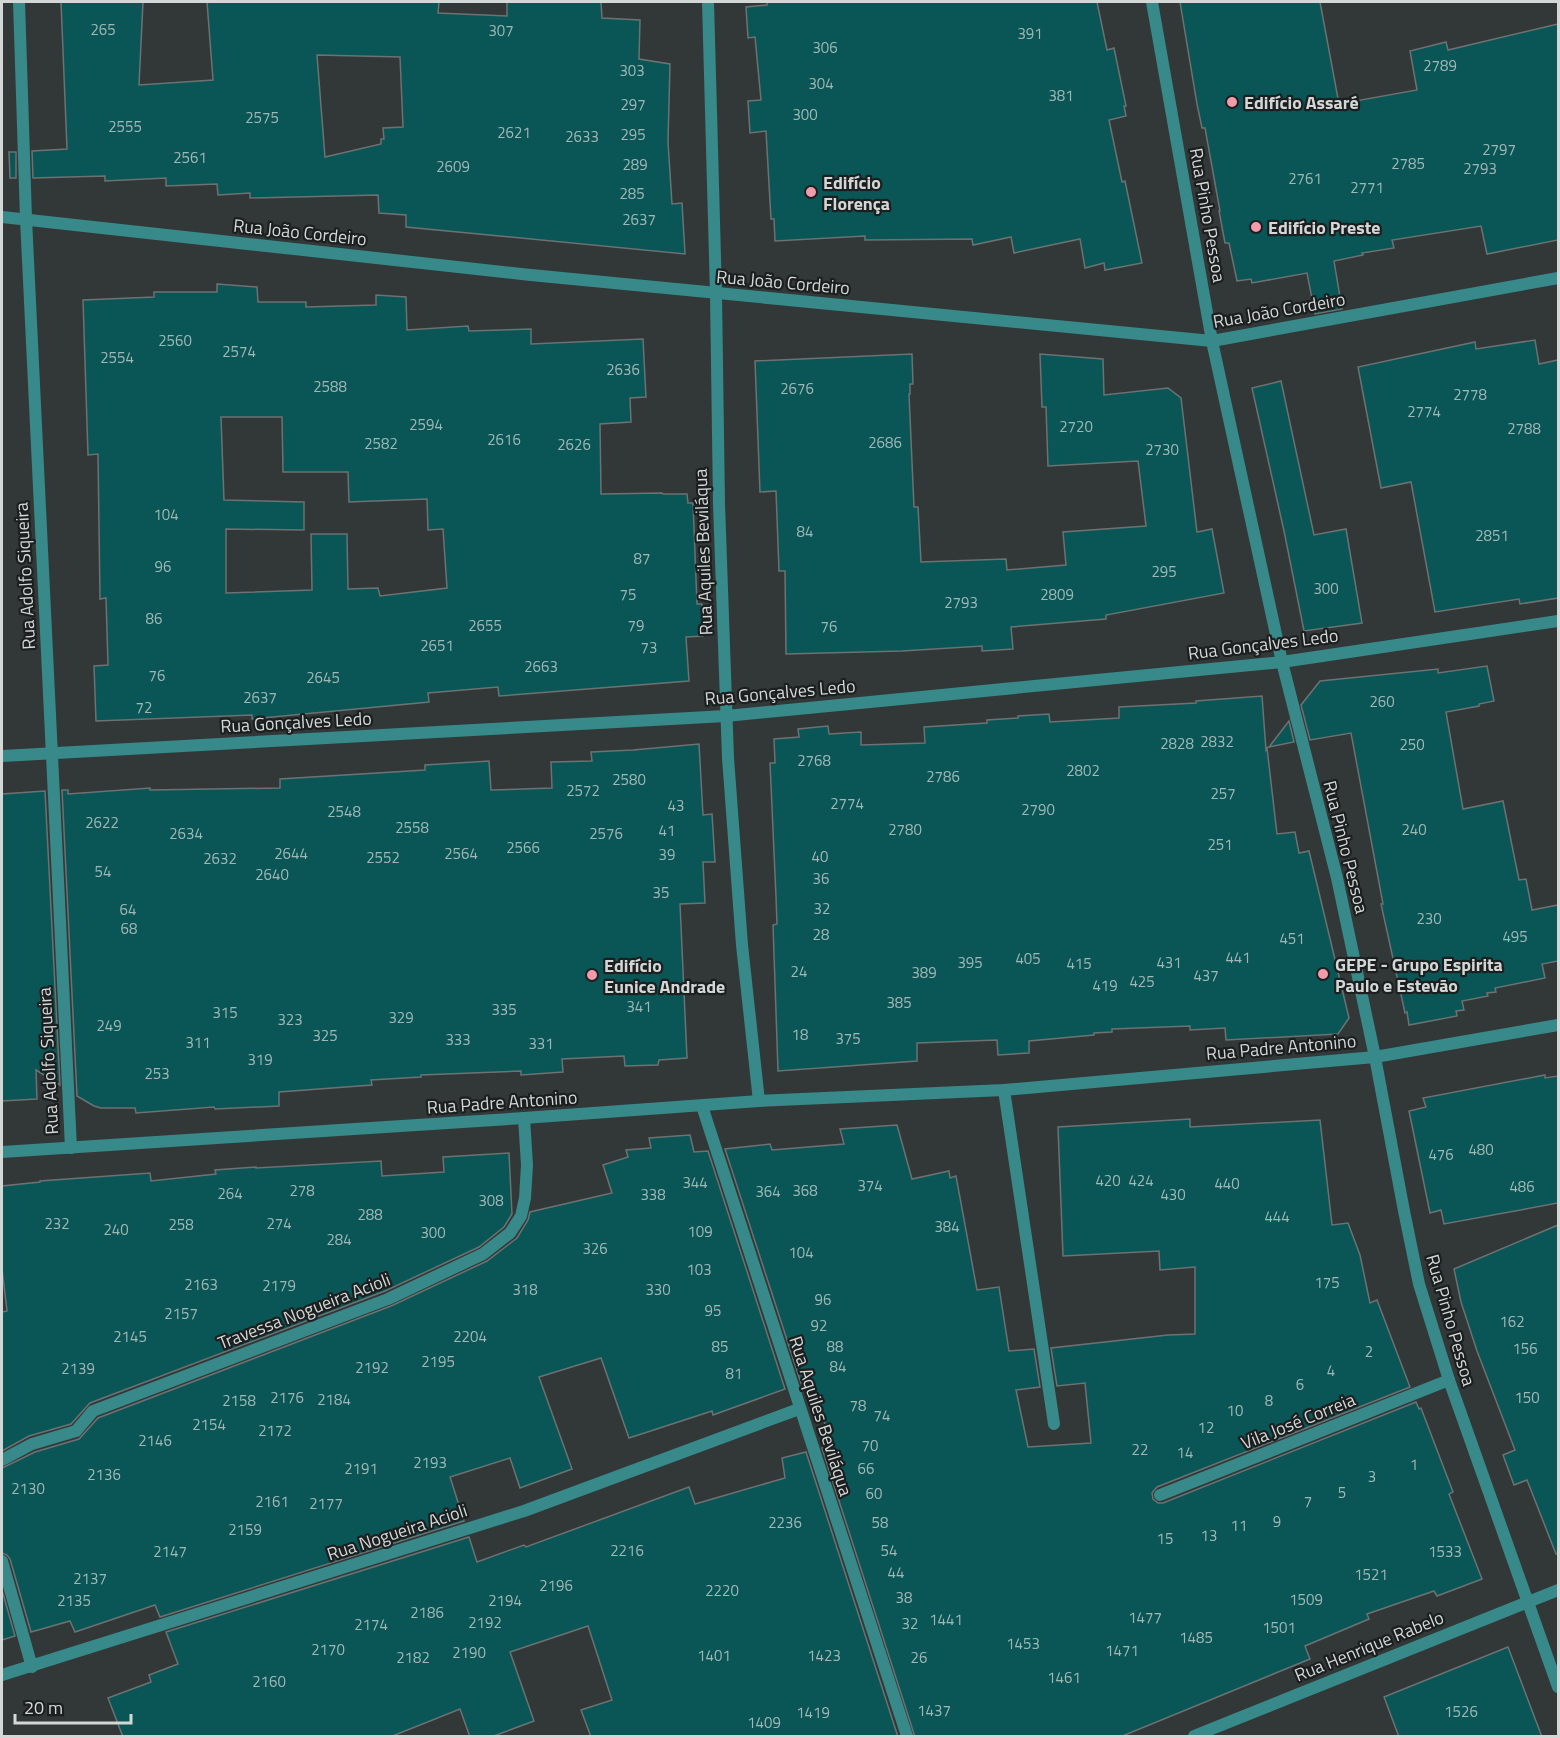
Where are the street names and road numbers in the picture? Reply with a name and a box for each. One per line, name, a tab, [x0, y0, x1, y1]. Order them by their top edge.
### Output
street label: Rua Pinho Pessoa	[1183, 146, 1233, 284]
street label: Rua João Cordeiro	[232, 212, 368, 252]
street label: Rua João Cordeiro	[715, 263, 851, 301]
street label: Rua João Cordeiro	[1211, 285, 1347, 335]
street label: Rua Aquiles Beviláqua	[687, 468, 719, 636]
street label: Rua Adolfo Siqueira	[8, 502, 42, 650]
street label: Rua Gonçalves Ledo	[1186, 621, 1340, 667]
street label: Rua Gonçalves Ledo	[703, 672, 857, 712]
street label: Rua Gonçalves Ledo	[220, 705, 372, 739]
street label: Rua Pinho Pessoa	[1316, 778, 1376, 916]
street label: Rua Adolfo Siqueira	[31, 987, 65, 1135]
street label: Rua Padre Antonino	[1205, 1027, 1357, 1067]
street label: Rua Padre Antonino	[426, 1083, 578, 1121]
street label: Rua Pinho Pessoa	[1419, 1251, 1483, 1389]
street label: Travessa Nogueira Acioli	[214, 1266, 394, 1356]
street label: Rua Aquiles Beviláqua	[782, 1333, 860, 1499]
street label: Vila José Correia	[1237, 1386, 1359, 1456]
street label: Rua Nogueira Acioli	[323, 1497, 471, 1567]
street label: Rua Henrique Rabelo	[1290, 1604, 1448, 1688]

